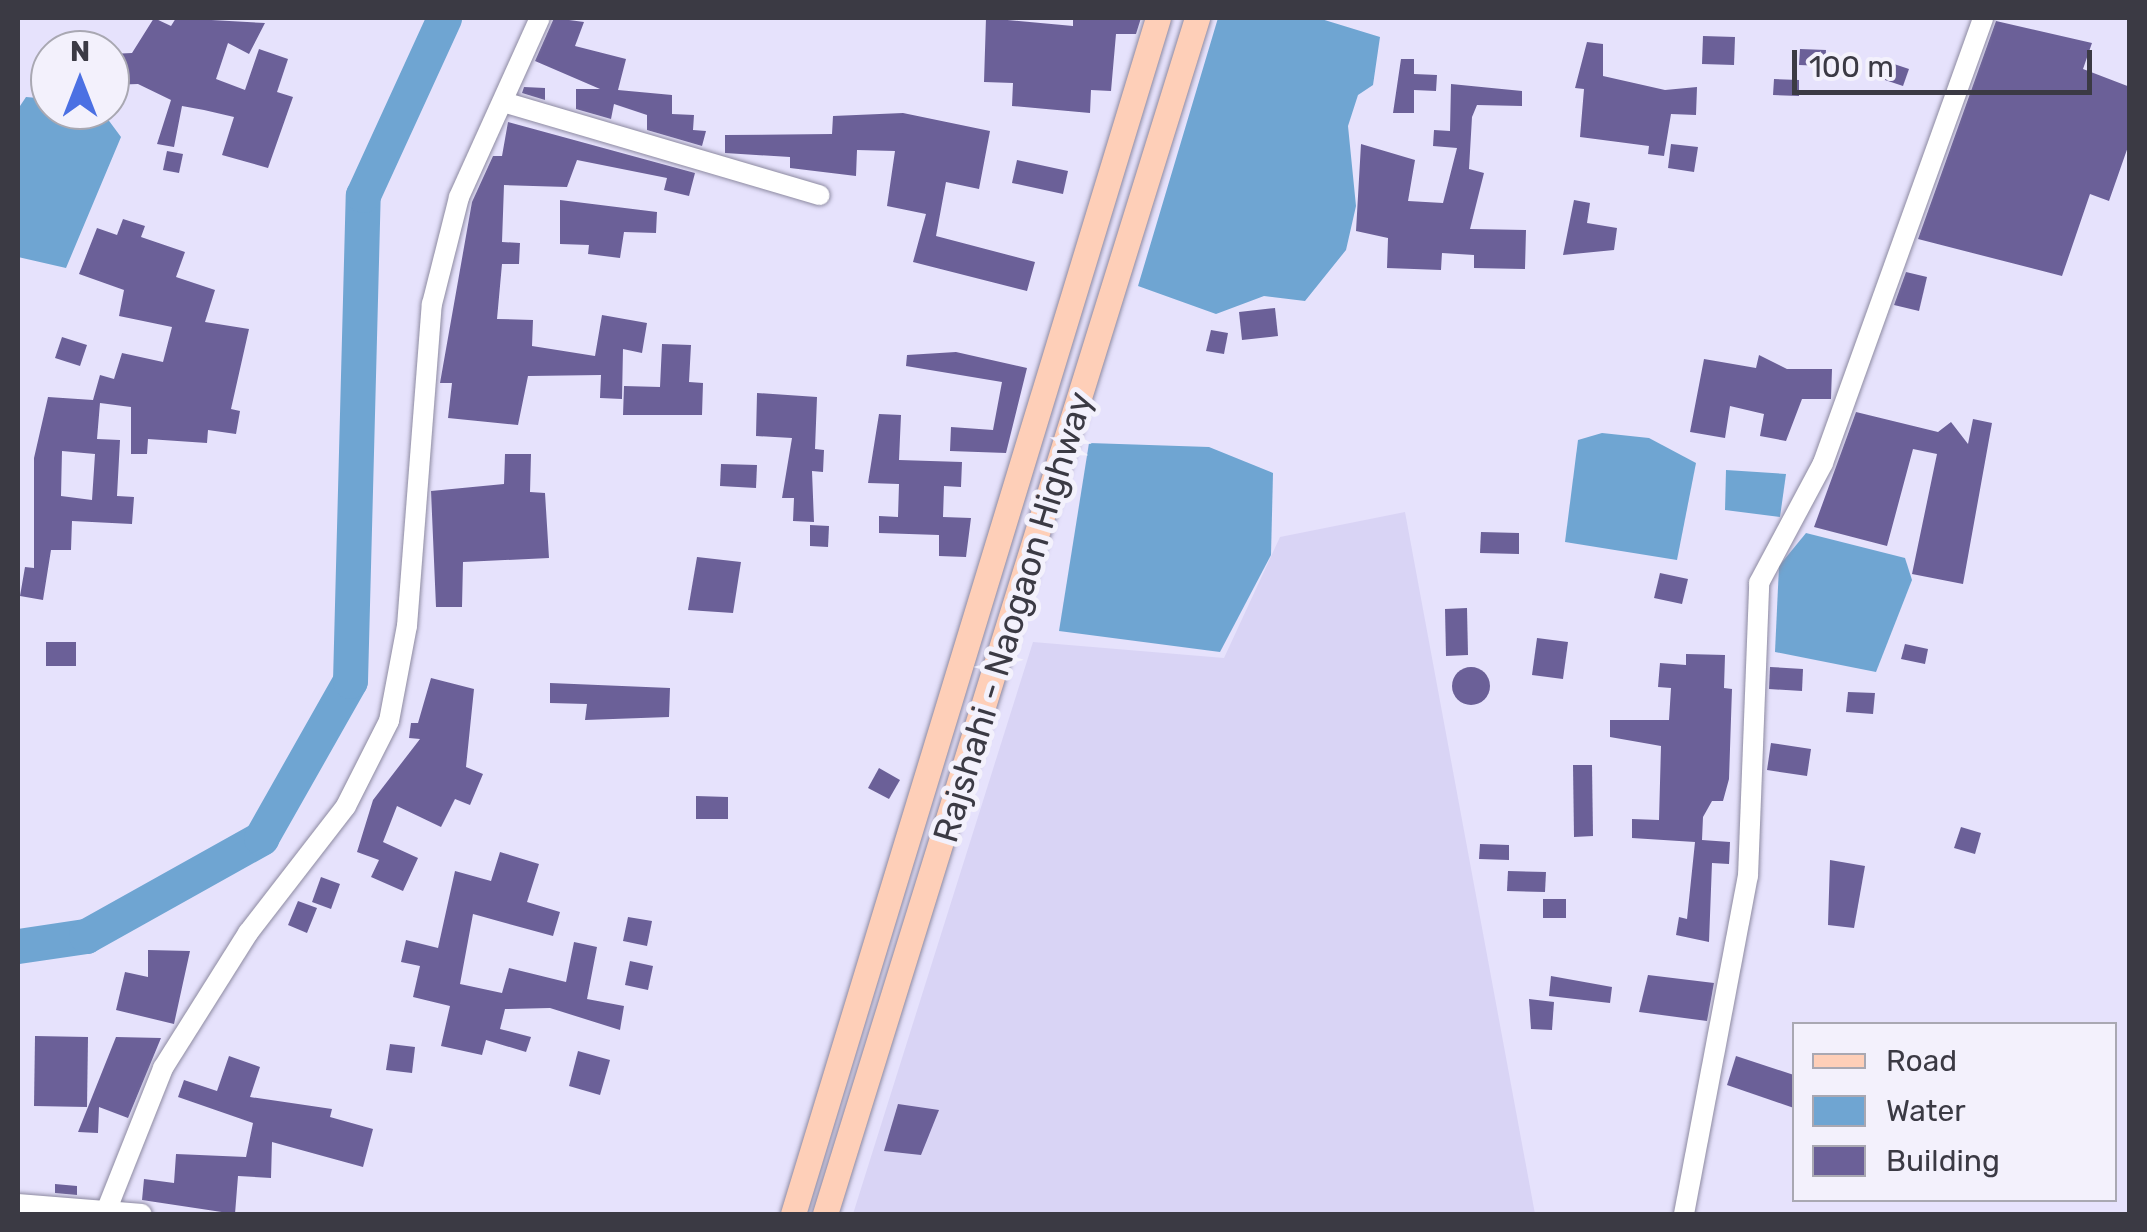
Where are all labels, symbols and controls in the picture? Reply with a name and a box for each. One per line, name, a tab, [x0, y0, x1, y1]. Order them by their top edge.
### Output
north arrow	[30, 30, 130, 130]
scale bar	[1797, 30, 2097, 92]
text: N	[70, 35, 90, 68]
text: 100 m	[1809, 49, 1894, 85]
street label: Rajshahi - Naogaon Highway	[924, 387, 1102, 847]
legend	[1792, 1022, 2117, 1202]
text: Road	[1886, 1043, 1957, 1079]
text: Water	[1886, 1093, 1966, 1129]
text: Building	[1886, 1143, 2000, 1179]

